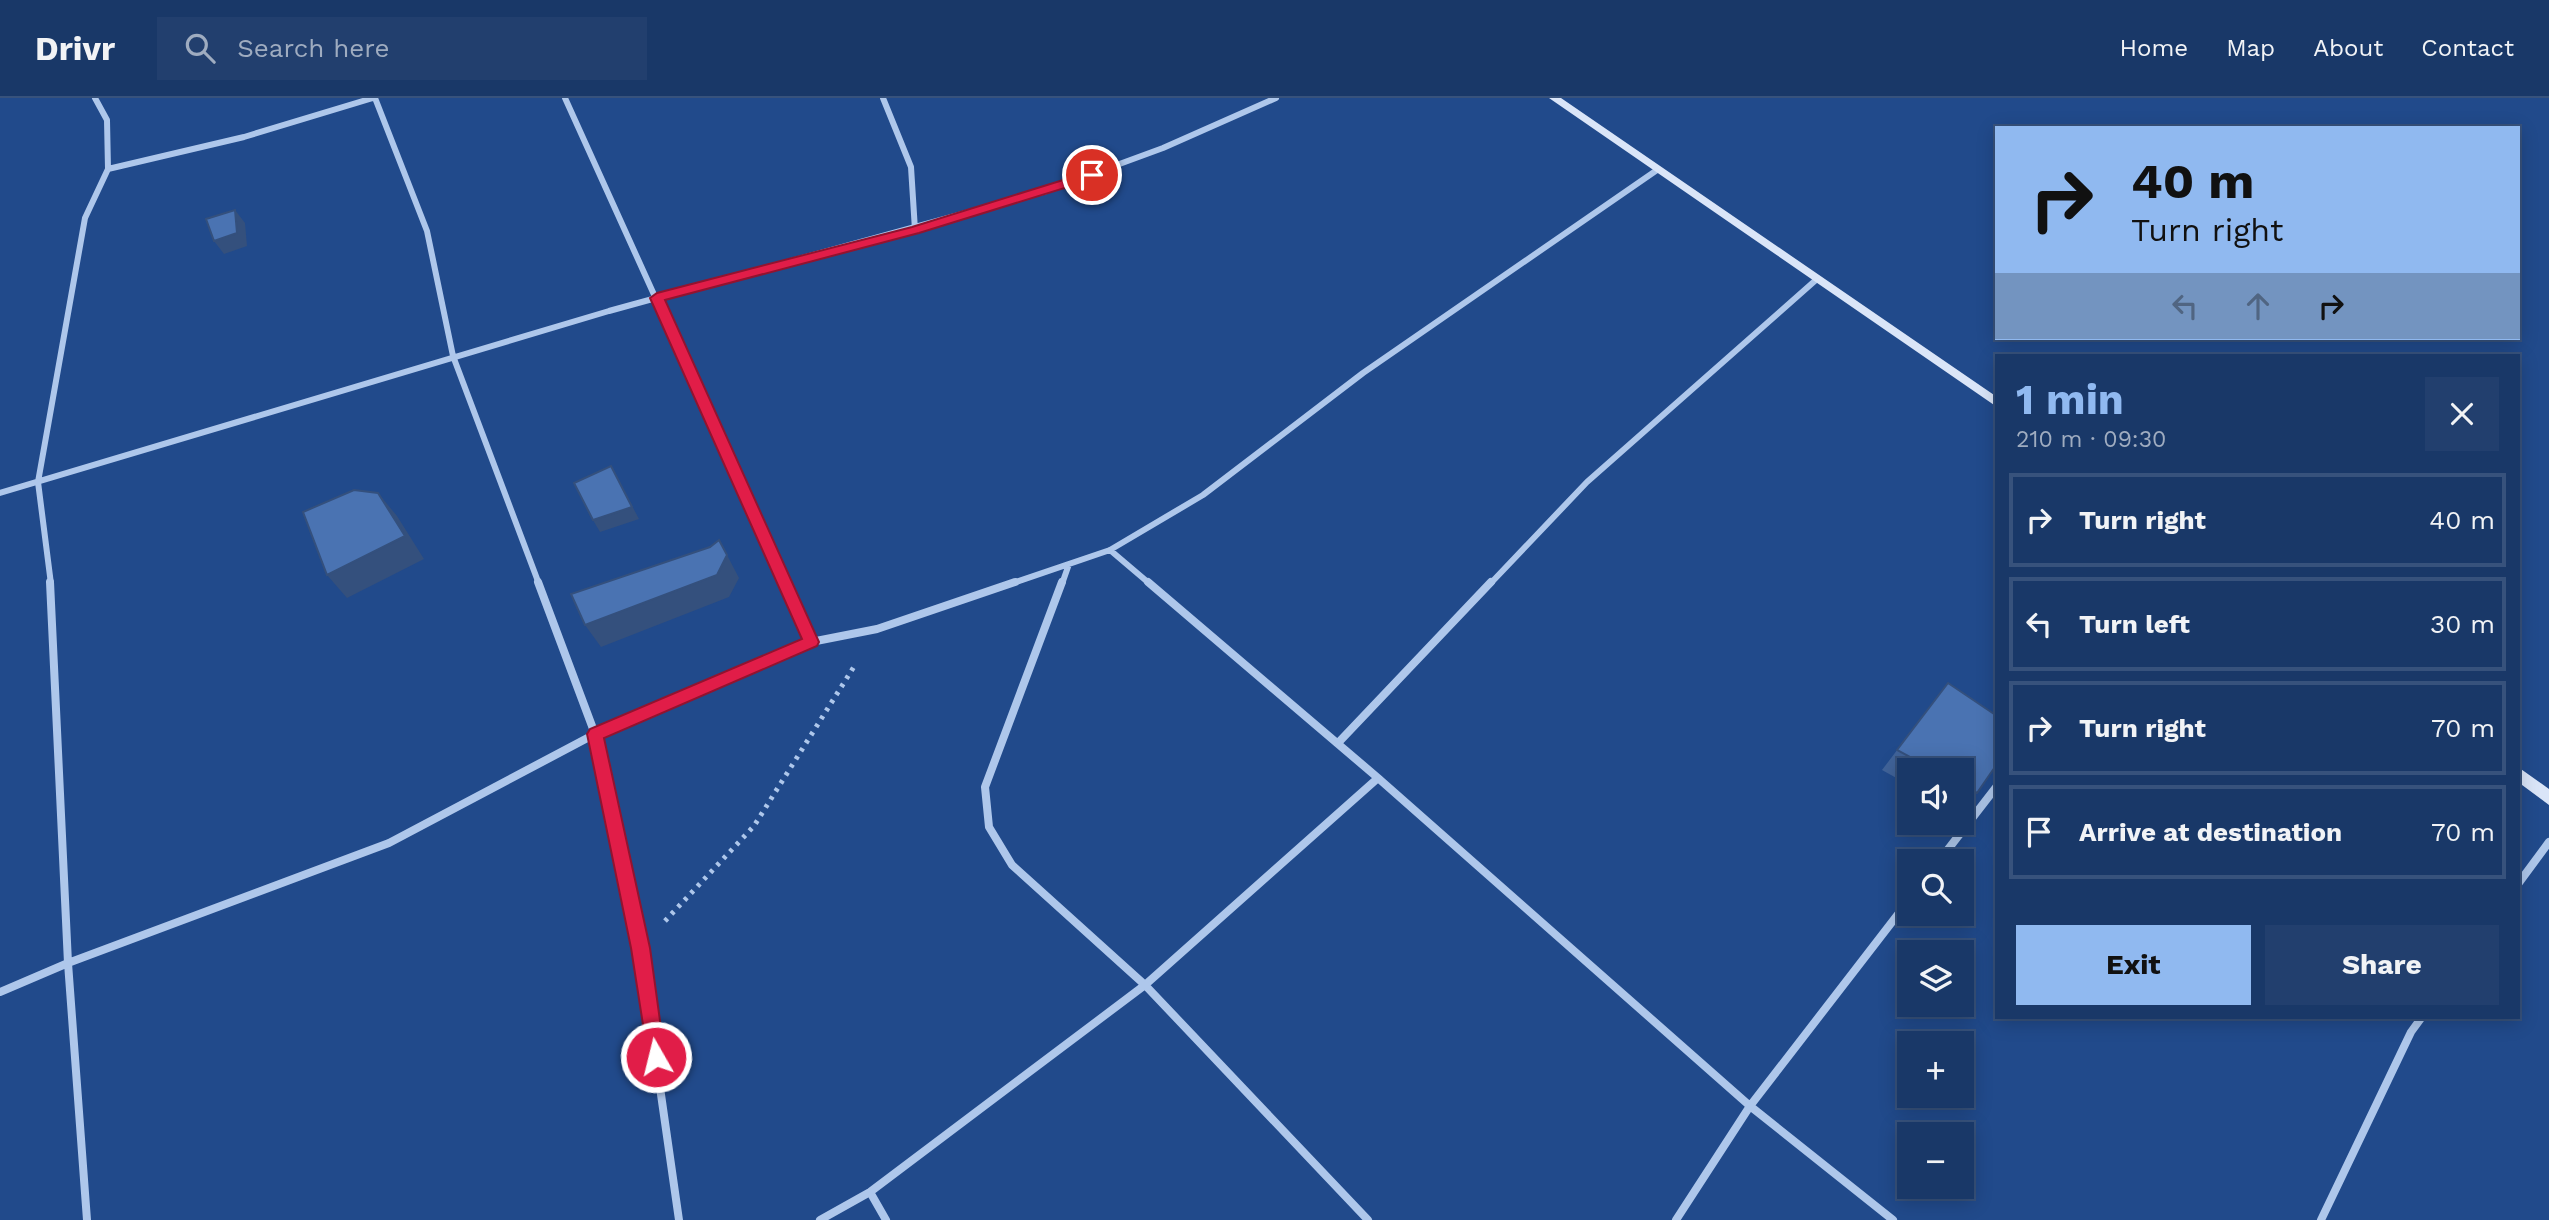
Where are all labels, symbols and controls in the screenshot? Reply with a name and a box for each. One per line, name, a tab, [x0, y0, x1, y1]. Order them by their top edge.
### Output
search box	[157, 17, 647, 80]
text: Drivr	[35, 29, 115, 68]
icon: search	[181, 29, 219, 67]
text: Search here	[237, 33, 390, 63]
text: Home	[2120, 34, 2188, 62]
text: Map	[2226, 34, 2275, 62]
text: About	[2313, 34, 2383, 62]
text: Contact	[2421, 34, 2514, 62]
pin	[1062, 145, 1122, 205]
text: 40 m	[2131, 152, 2254, 210]
icon: right	[2016, 154, 2107, 245]
icon: arrive	[1073, 156, 1111, 194]
text: Turn right	[2131, 211, 2283, 249]
icon: left	[2166, 287, 2204, 325]
icon: ahead	[2239, 287, 2277, 325]
icon: right	[2312, 287, 2350, 325]
text: 1 min	[2016, 375, 2124, 424]
button: close	[2425, 377, 2499, 451]
text: 210 m · 09:30	[2016, 426, 2166, 453]
icon: right	[2020, 501, 2058, 539]
text: Turn right	[2079, 505, 2206, 535]
text: 40 m	[2429, 505, 2495, 535]
icon: left	[2020, 605, 2058, 643]
text: Turn left	[2079, 609, 2190, 639]
text: 30 m	[2430, 609, 2495, 639]
icon: right	[2020, 709, 2058, 747]
text: Turn right	[2079, 713, 2206, 743]
text: 70 m	[2431, 713, 2495, 743]
map controls	[1897, 758, 1974, 1199]
button: sound	[1897, 758, 1974, 835]
icon: arrive	[2020, 813, 2058, 851]
text: Arrive at destination	[2079, 817, 2342, 847]
text: 70 m	[2431, 817, 2495, 847]
button: search	[1897, 849, 1974, 926]
button: Exit	[2016, 925, 2251, 1005]
button: Share	[2265, 925, 2499, 1005]
button: layers	[1897, 940, 1974, 1017]
position arrow	[619, 1020, 693, 1094]
button: +	[1897, 1031, 1974, 1108]
button: −	[1897, 1122, 1974, 1199]

